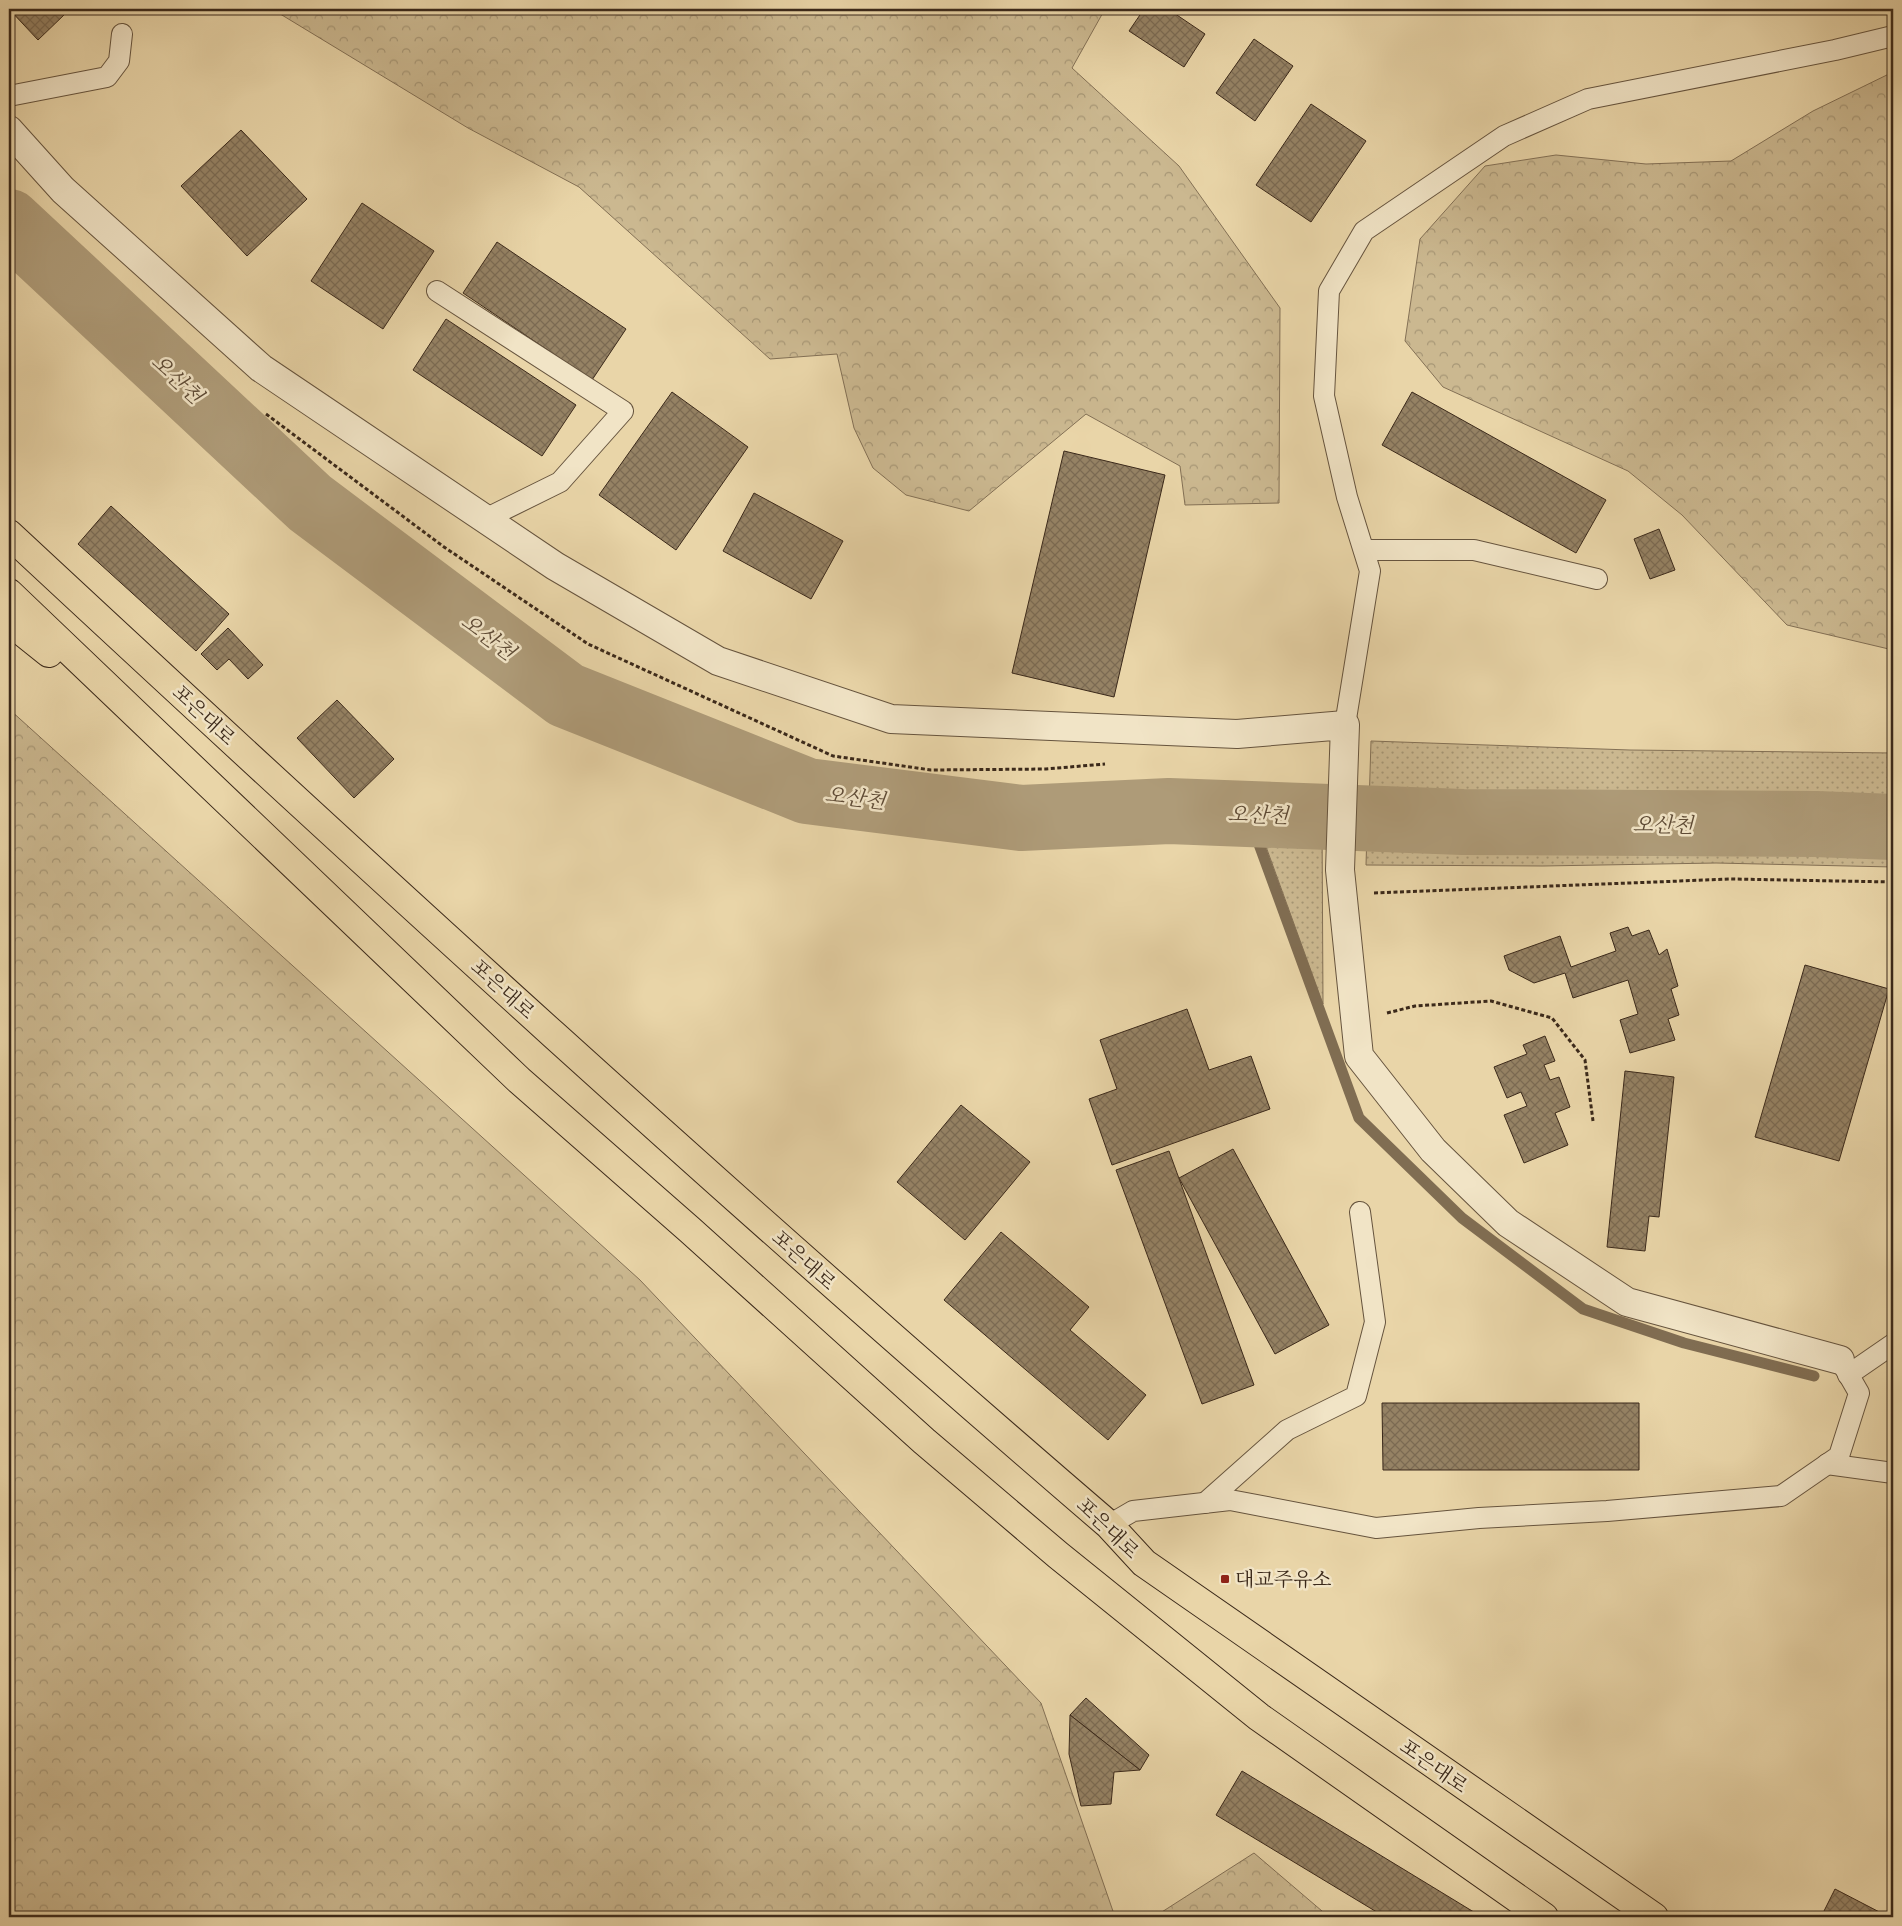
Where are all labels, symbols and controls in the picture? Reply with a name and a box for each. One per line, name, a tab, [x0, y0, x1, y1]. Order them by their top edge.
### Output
water label: 오산천	[146, 349, 209, 410]
water label: 오산천	[456, 608, 521, 667]
street label: 포은대로	[168, 680, 240, 750]
water label: 오산천	[823, 781, 888, 815]
water label: 오산천	[1227, 801, 1291, 829]
water label: 오산천	[1632, 811, 1695, 839]
street label: 포은대로	[466, 954, 540, 1024]
street label: 포은대로	[767, 1225, 841, 1295]
street label: 포은대로	[1072, 1493, 1144, 1563]
place label: 대교주유소	[1235, 1567, 1332, 1591]
marker: 대교주유소	[1219, 1573, 1231, 1585]
street label: 포은대로	[1395, 1734, 1473, 1798]

